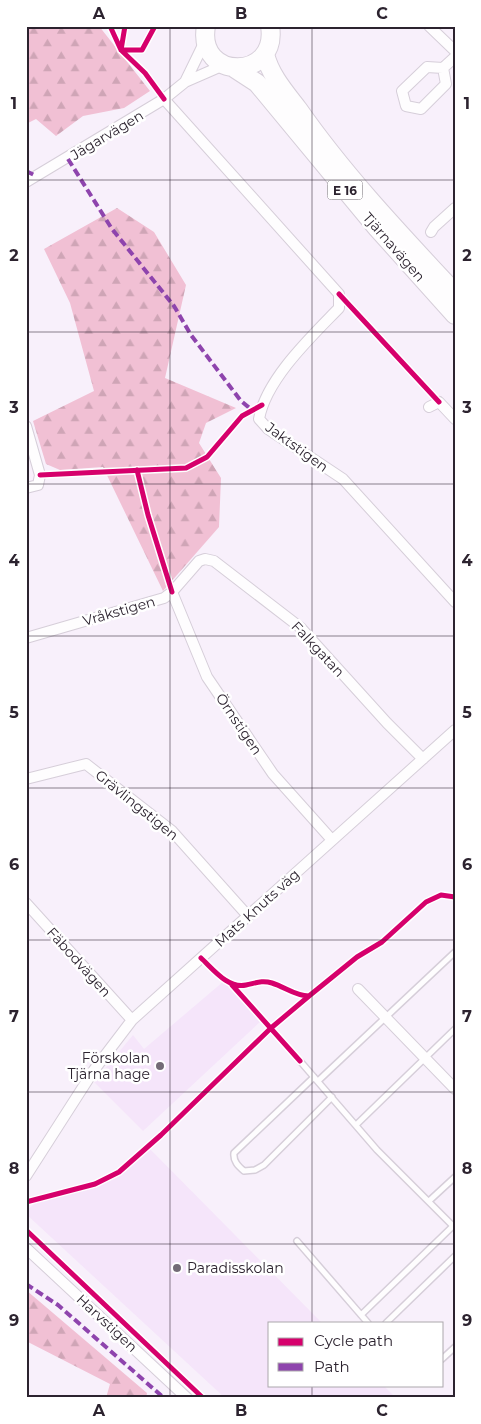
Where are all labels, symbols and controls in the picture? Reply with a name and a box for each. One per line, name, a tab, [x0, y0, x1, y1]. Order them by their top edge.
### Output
text: A	[92, 4, 106, 23]
text: B	[235, 4, 247, 23]
text: C	[376, 4, 388, 23]
text: 1	[11, 94, 17, 113]
text: 1	[464, 94, 470, 113]
street label: Jägarvägen	[66, 106, 147, 164]
road number: E 16	[328, 180, 362, 200]
street label: Tjärnavägen	[359, 209, 429, 285]
text: 2	[9, 246, 19, 265]
text: 2	[462, 246, 472, 265]
text: 3	[8, 398, 19, 417]
text: 3	[461, 398, 472, 417]
street label: Jaktstigen	[261, 418, 332, 476]
text: 4	[8, 551, 20, 570]
text: 4	[461, 551, 473, 570]
street label: Vråkstigen	[81, 592, 157, 630]
street label: Falkgatan	[288, 617, 348, 681]
street label: Örnstigen	[212, 690, 266, 758]
text: 5	[9, 703, 19, 722]
text: 5	[462, 703, 472, 722]
street label: Grävlingstigen	[92, 766, 182, 844]
text: 6	[9, 855, 19, 874]
text: 6	[462, 855, 472, 874]
street label: Mats Knuts väg	[211, 865, 303, 951]
street label: Fäbodvägen	[43, 923, 115, 1001]
text: 7	[9, 1007, 19, 1026]
text: 7	[462, 1007, 472, 1026]
place label: Förskolan Tjärna hage	[67, 1049, 150, 1083]
marker: Förskolan Tjärna hage	[154, 1060, 166, 1072]
text: 8	[9, 1159, 19, 1178]
text: 8	[462, 1159, 472, 1178]
place label: Paradisskolan	[187, 1259, 284, 1277]
marker: Paradisskolan	[171, 1262, 183, 1274]
street label: Harvstigen	[73, 1290, 141, 1356]
text: 9	[9, 1311, 19, 1330]
text: 9	[462, 1311, 472, 1330]
legend	[268, 1322, 444, 1386]
text: Cycle path	[314, 1331, 393, 1350]
text: Path	[314, 1357, 350, 1376]
text: A	[92, 1401, 106, 1420]
text: B	[235, 1401, 247, 1420]
text: C	[376, 1401, 388, 1420]

